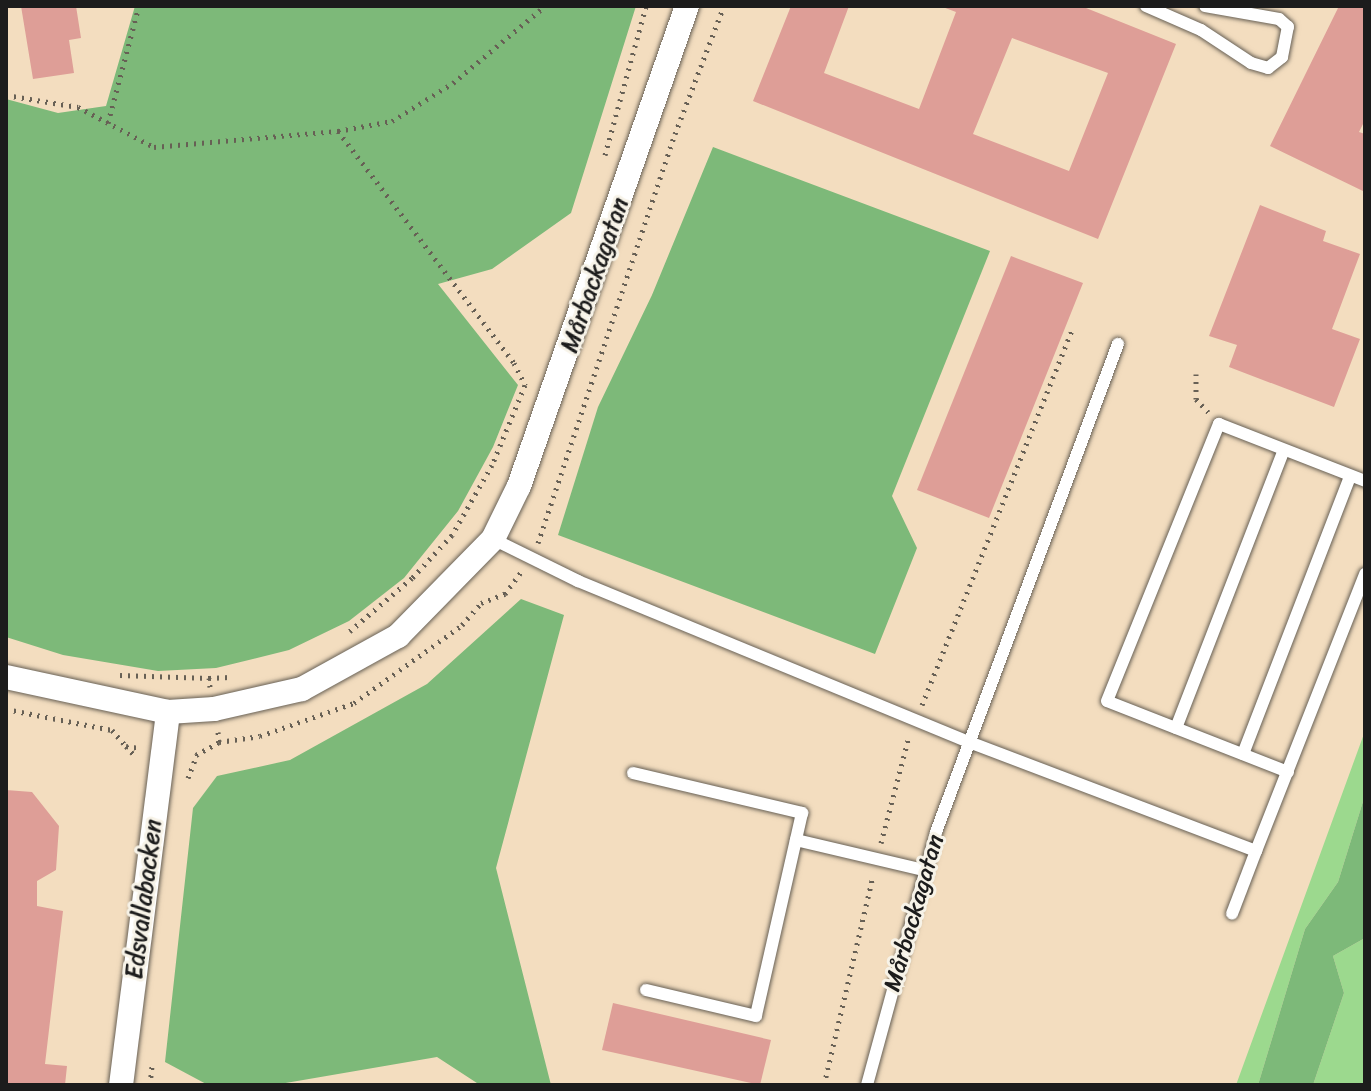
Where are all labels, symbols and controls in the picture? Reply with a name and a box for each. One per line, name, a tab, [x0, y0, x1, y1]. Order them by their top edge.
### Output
street label: Mårbackagatan	[555, 194, 635, 356]
street label: Edsvallabacken	[120, 817, 168, 981]
street label: Mårbackagatan	[878, 831, 950, 995]

